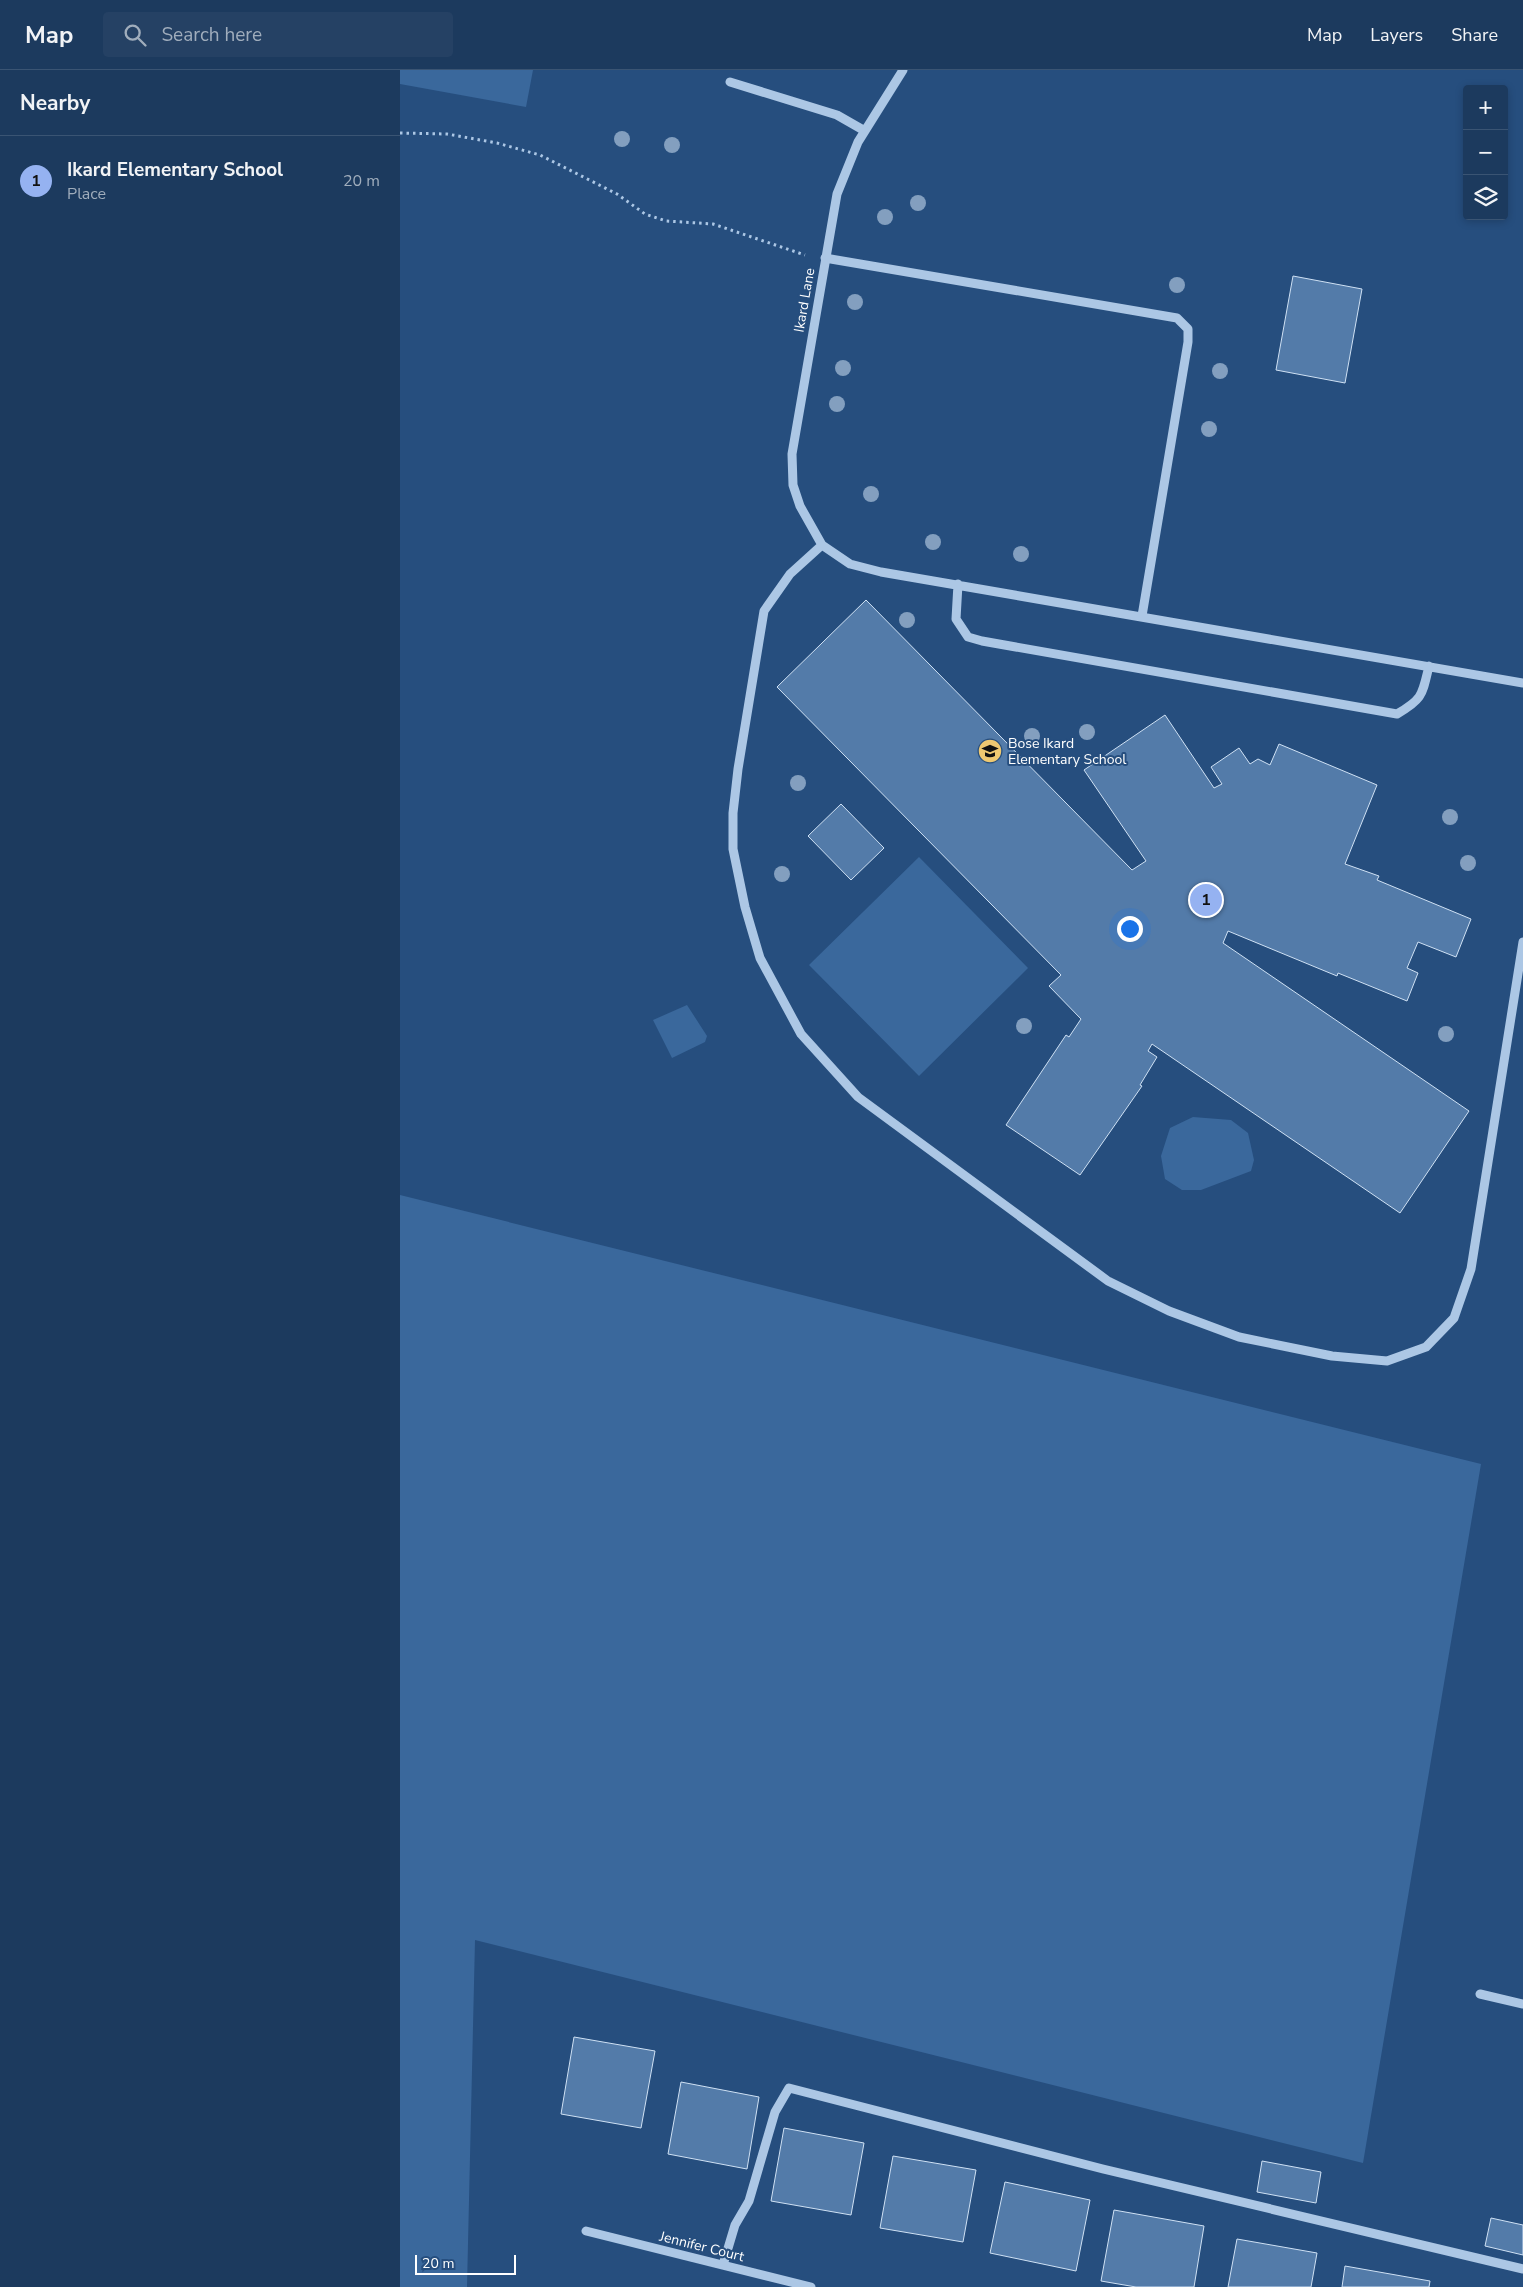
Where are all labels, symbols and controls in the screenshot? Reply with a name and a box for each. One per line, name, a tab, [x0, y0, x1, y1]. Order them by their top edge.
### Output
search box	[103, 12, 453, 57]
text: Map	[25, 19, 73, 51]
icon: search	[121, 21, 149, 49]
text: Search here	[161, 22, 262, 48]
text: Map	[1307, 23, 1342, 47]
text: Layers	[1370, 23, 1423, 47]
text: Share	[1451, 23, 1498, 47]
map controls	[1463, 85, 1508, 220]
button: +	[1463, 85, 1508, 130]
text: Nearby	[20, 89, 90, 117]
button: −	[1463, 130, 1508, 175]
text: Ikard Elementary School	[67, 157, 283, 183]
text: 1	[31, 170, 41, 192]
text: 20 m	[343, 170, 380, 192]
button: layers	[1463, 175, 1508, 220]
text: Place	[67, 183, 106, 205]
street label: Ikard Lane	[789, 266, 819, 334]
place label: Bose Ikard Elementary School	[1008, 734, 1127, 769]
school or university icon: Bose Ikard Elementary School	[977, 738, 1003, 764]
pin: 1	[1190, 881, 1222, 919]
your location	[1117, 916, 1143, 942]
street label: Jennifer Court	[657, 2227, 746, 2266]
scale bar	[415, 2252, 516, 2275]
text: 20 m	[422, 2254, 454, 2273]

